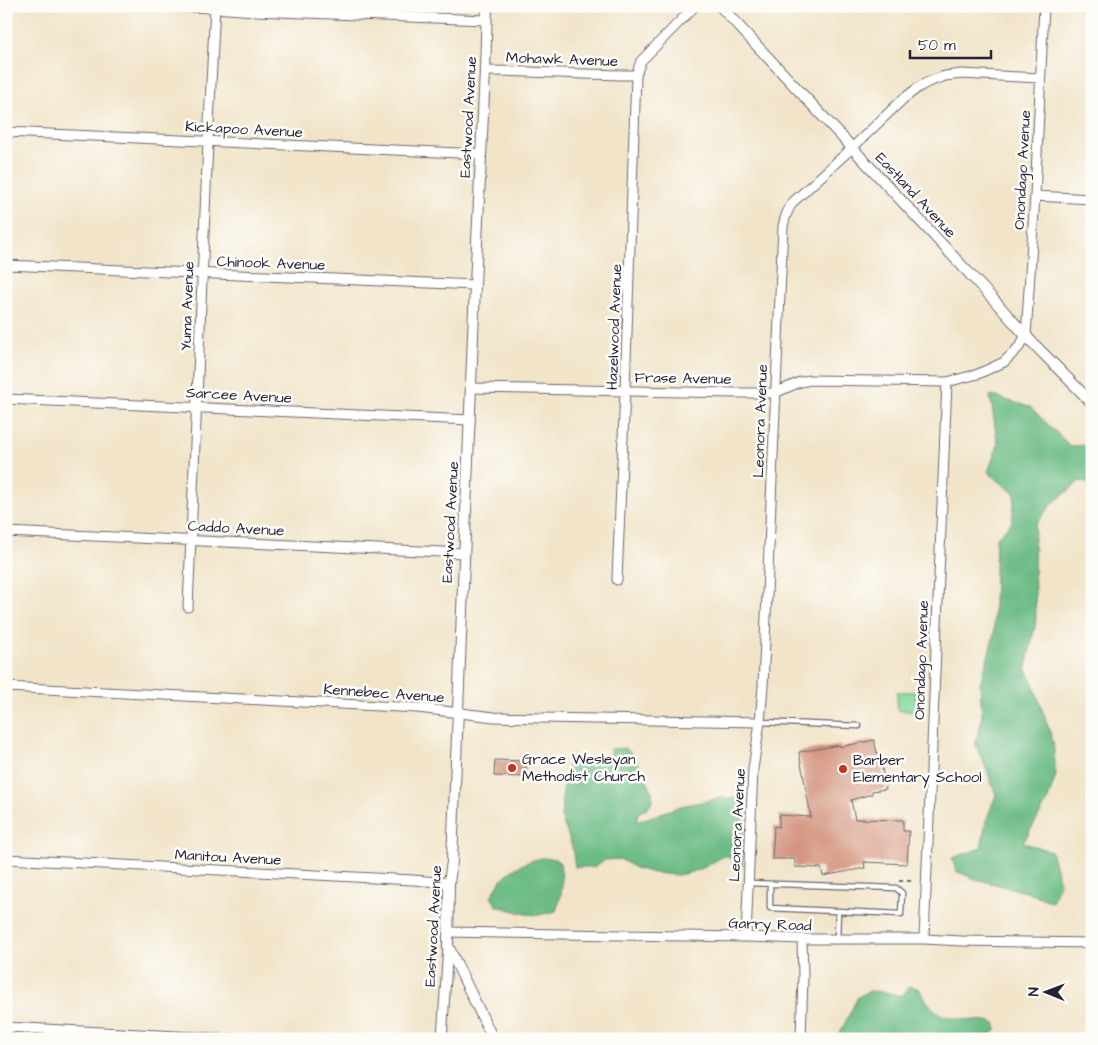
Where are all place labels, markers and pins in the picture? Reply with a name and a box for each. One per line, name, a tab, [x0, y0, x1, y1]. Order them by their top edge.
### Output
place label: Grace Wesleyan Methodist Church	[522, 749, 645, 787]
place label: Barber Elementary School	[853, 750, 982, 789]
marker: Grace Wesleyan Methodist Church	[506, 762, 518, 774]
marker: Barber Elementary School	[837, 763, 849, 775]

